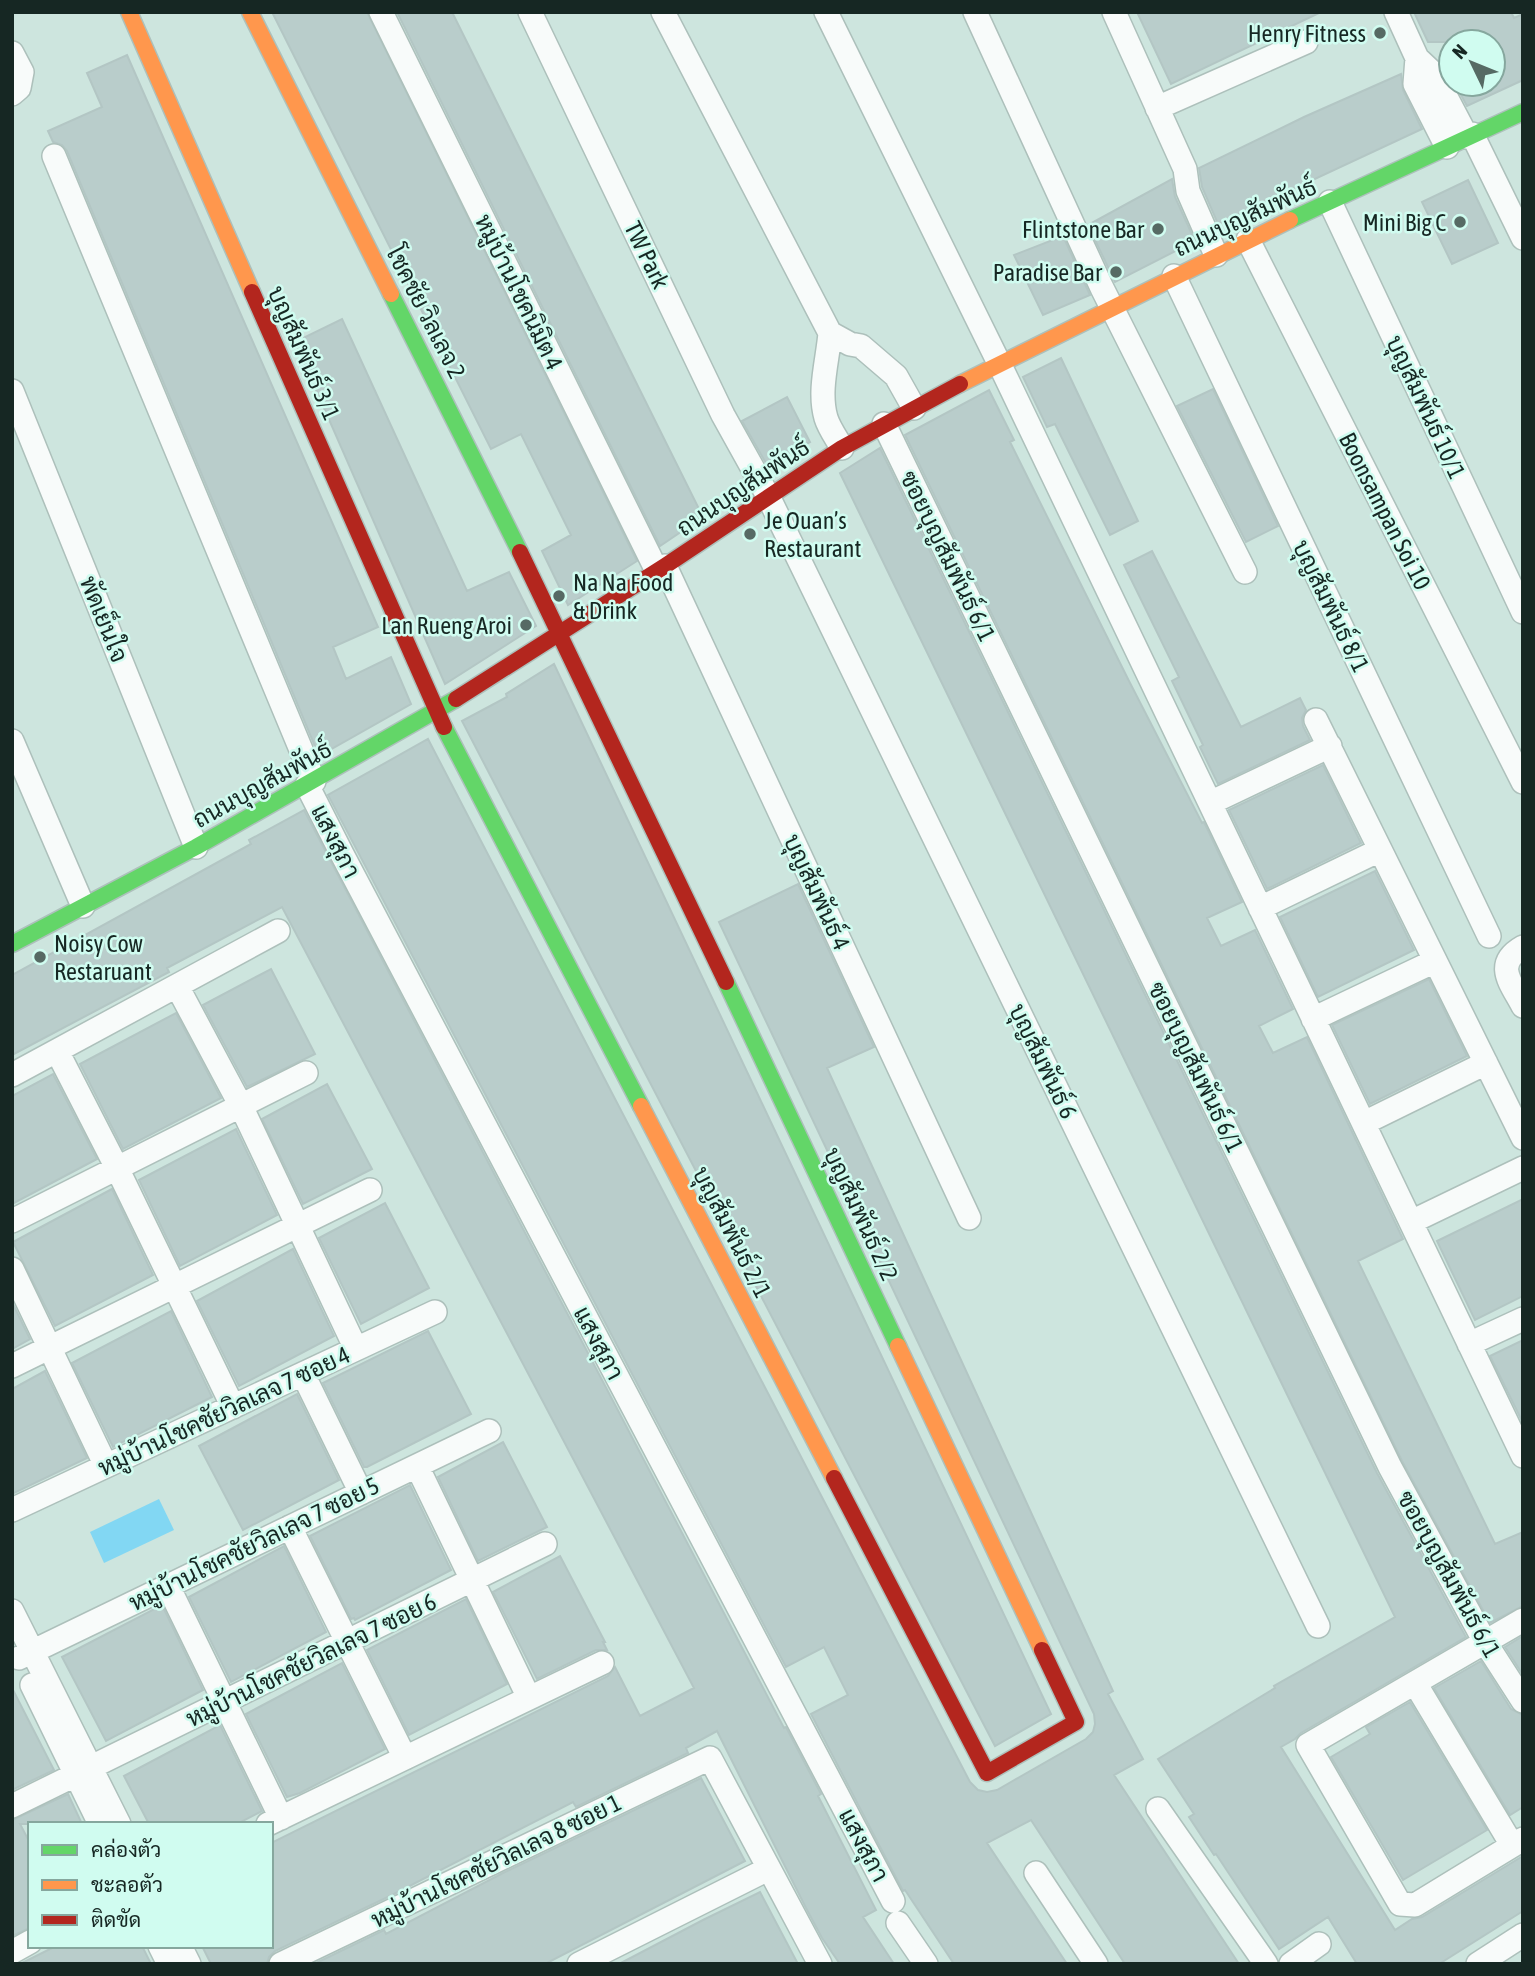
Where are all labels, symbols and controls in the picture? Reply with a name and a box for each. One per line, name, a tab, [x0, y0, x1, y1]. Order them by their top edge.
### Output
place label: Henry Fitness	[1248, 20, 1366, 47]
marker: Henry Fitness	[1372, 25, 1388, 41]
north arrow	[1437, 28, 1507, 98]
text: N	[1448, 40, 1471, 63]
street label: ถนนบุญสัมพันธ์	[1169, 170, 1322, 265]
street label: หมู่บ้านโชคนิมิต 4	[466, 209, 570, 376]
place label: Mini Big C	[1363, 209, 1446, 236]
marker: Mini Big C	[1452, 214, 1468, 230]
place label: Flintstone Bar	[1022, 216, 1145, 243]
street label: TW Park	[619, 217, 675, 293]
marker: Flintstone Bar	[1150, 221, 1166, 237]
street label: โชคชัย วิลเลจ 2	[380, 239, 473, 383]
place label: Paradise Bar	[993, 259, 1103, 286]
marker: Paradise Bar	[1108, 264, 1124, 280]
street label: บุญสัมพันธ์ 3/1	[260, 281, 347, 425]
street label: บุญสัมพันธ์ 10/1	[1378, 330, 1473, 484]
street label: Boonsampan Soi 10	[1334, 428, 1436, 594]
street label: ถนนบุญสัมพันธ์	[670, 431, 816, 544]
street label: ซอยบุญสัมพันธ์ 6/1	[892, 466, 1003, 647]
place label: Je Ouan’s Restaurant	[764, 507, 861, 562]
marker: Je Ouan’s Restaurant	[742, 526, 758, 542]
street label: บุญสัมพันธ์ 8/1	[1285, 535, 1376, 678]
place label: Na Na Food & Drink	[573, 569, 673, 624]
street label: พัดเย็นใจ	[75, 571, 136, 666]
marker: Na Na Food & Drink	[551, 588, 567, 604]
place label: Lan Rueng Aroi	[381, 612, 512, 639]
marker: Lan Rueng Aroi	[518, 617, 534, 633]
street label: ถนนบุญสัมพันธ์	[187, 733, 337, 836]
street label: แสงสุภา	[303, 800, 366, 884]
street label: บุญสัมพันธ์ 4	[776, 829, 857, 955]
place label: Noisy Cow Restaruant	[54, 930, 152, 985]
marker: Noisy Cow Restaruant	[32, 949, 48, 965]
street label: ซอยบุญสัมพันธ์ 6/1	[1140, 977, 1251, 1158]
street label: บุญสัมพันธ์ 6	[1001, 998, 1084, 1124]
street label: บุญสัมพันธ์ 2/2	[816, 1142, 905, 1286]
street label: บุญสัมพันธ์ 2/1	[685, 1161, 778, 1303]
street label: แสงสุภา	[566, 1302, 629, 1386]
street label: หมู่บ้านโชคชัยวิลเลจ 7 ซอย 4	[93, 1339, 356, 1485]
street label: หมู่บ้านโชคชัยวิลเลจ 7 ซอย 5	[124, 1470, 385, 1620]
street label: ซอยบุญสัมพันธ์ 6/1	[1389, 1485, 1508, 1663]
street label: หมู่บ้านโชคชัยวิลเลจ 7 ซอย 6	[181, 1586, 442, 1736]
street label: หมู่บ้านโชคชัยวิลเลจ 8 ซอย 1	[366, 1787, 627, 1937]
street label: แสงสุภา	[831, 1804, 894, 1888]
legend	[28, 1822, 273, 1948]
text: คล่องตัว	[91, 1837, 161, 1861]
text: ชะลอตัว	[91, 1872, 163, 1896]
text: ติดขัด	[91, 1907, 141, 1931]

